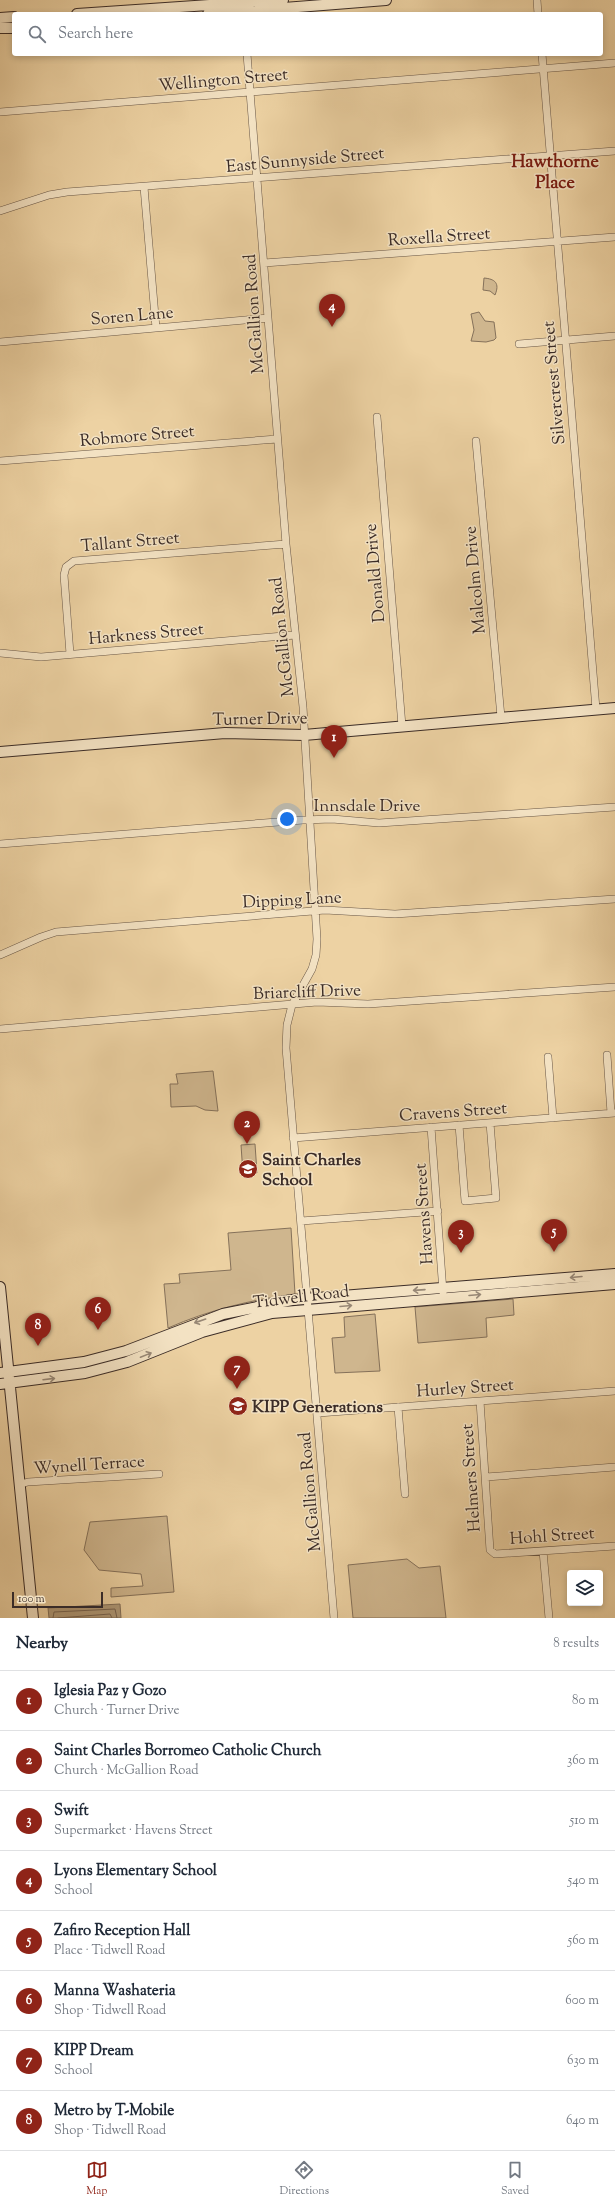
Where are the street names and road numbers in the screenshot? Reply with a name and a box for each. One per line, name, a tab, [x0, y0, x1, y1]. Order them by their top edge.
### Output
street label: Wellington Street	[157, 63, 289, 99]
street label: East Sunnyside Street	[225, 142, 385, 180]
street label: Roxella Street	[387, 222, 491, 254]
street label: McGallion Road	[239, 253, 271, 375]
street label: Soren Lane	[90, 301, 175, 333]
street label: Silvercrest Street	[538, 320, 572, 446]
street label: Robmore Street	[79, 420, 196, 454]
street label: Donald Drive	[360, 522, 392, 623]
street label: Malcolm Drive	[459, 525, 493, 635]
street label: Tallant Street	[80, 527, 181, 559]
street label: McGallion Road	[265, 575, 301, 698]
street label: Harkness Street	[88, 618, 205, 652]
street label: Turner Drive	[212, 707, 308, 733]
street label: Innsdale Drive	[314, 795, 420, 819]
street label: Dipping Lane	[242, 886, 342, 916]
street label: Briarcliff Drive	[253, 979, 361, 1007]
street label: Cravens Street	[398, 1097, 508, 1129]
street label: Havens Street	[409, 1162, 441, 1265]
street label: Tidwell Road	[252, 1280, 351, 1316]
street label: Hurley Street	[416, 1374, 515, 1404]
street label: Helmers Street	[456, 1423, 488, 1533]
street label: McGallion Road	[294, 1431, 328, 1553]
street label: Wynell Terrace	[33, 1450, 146, 1482]
street label: Hohl Street	[509, 1522, 596, 1552]

